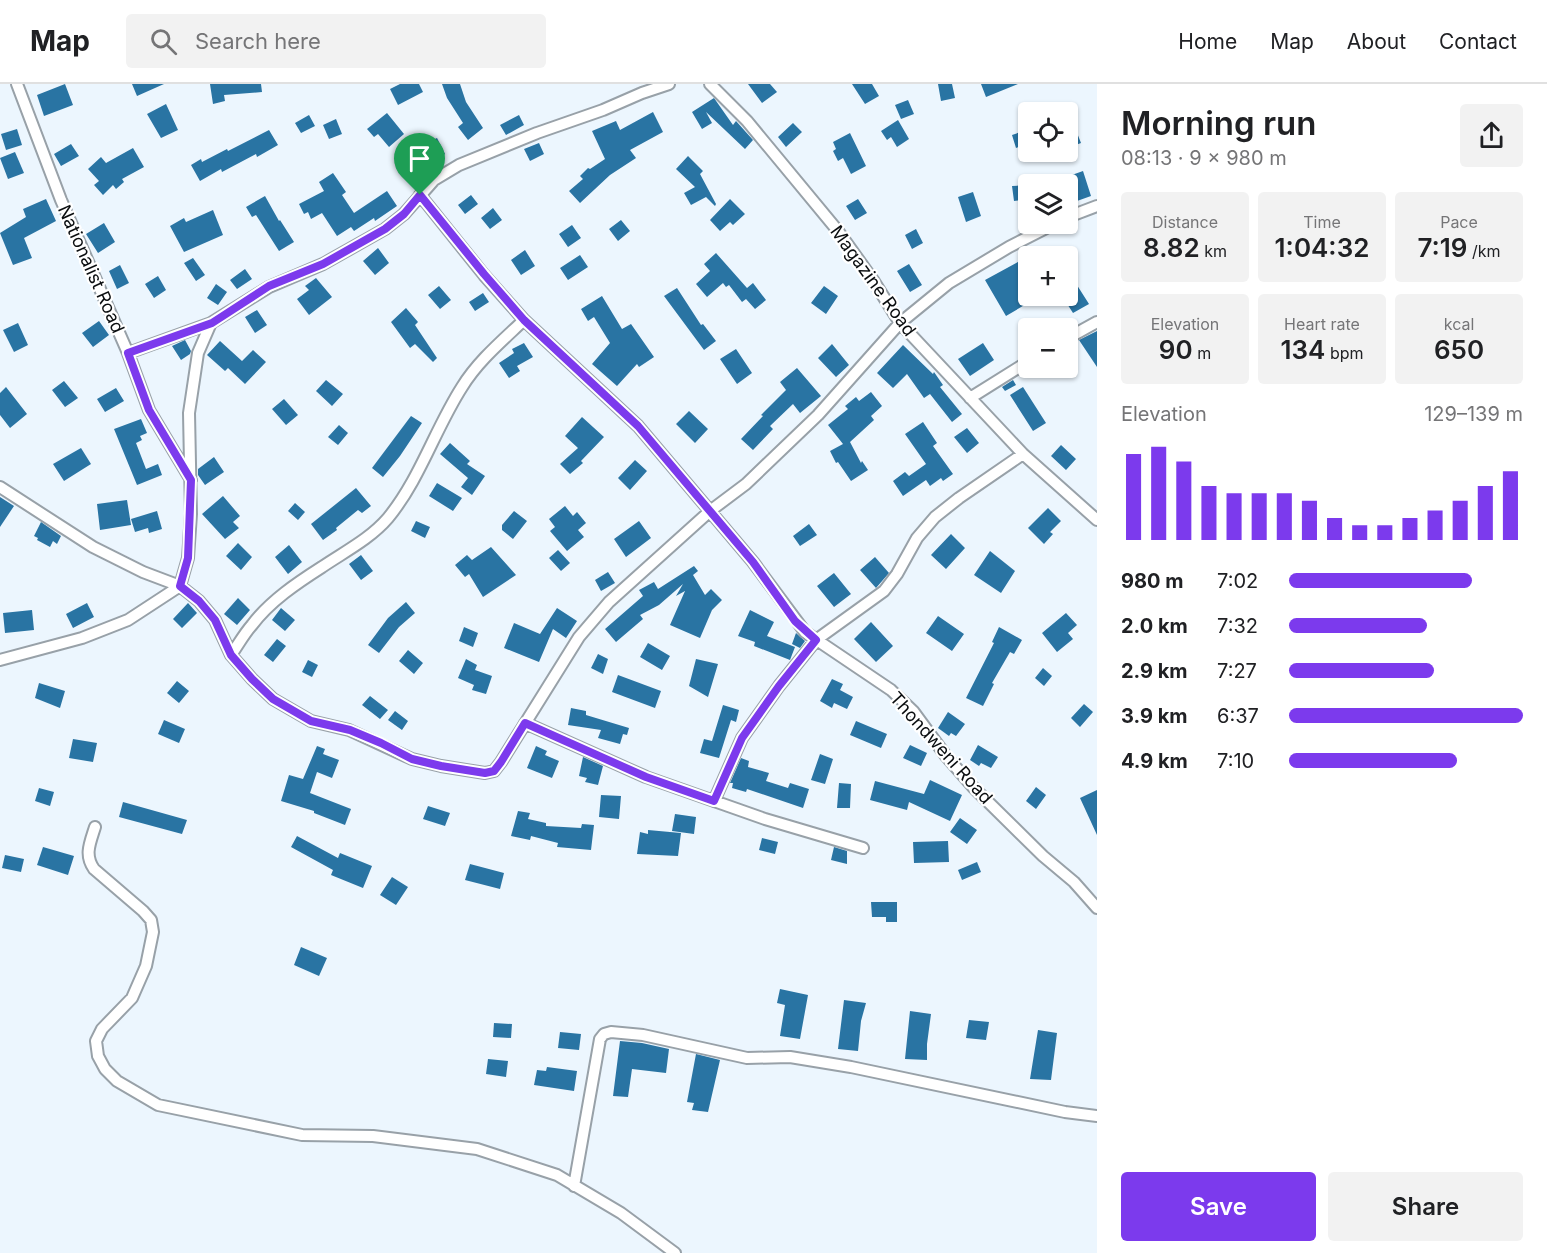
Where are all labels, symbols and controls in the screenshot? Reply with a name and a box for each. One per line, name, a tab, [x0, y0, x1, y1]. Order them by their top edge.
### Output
search box	[126, 14, 546, 68]
text: Map	[30, 24, 90, 58]
icon: search	[147, 25, 180, 58]
text: Search here	[195, 28, 321, 54]
text: Home	[1178, 29, 1237, 54]
text: Map	[1270, 29, 1314, 54]
text: About	[1347, 29, 1406, 54]
text: Contact	[1439, 29, 1517, 54]
map controls	[1018, 102, 1078, 378]
button: locate	[1018, 102, 1078, 162]
text: Morning run	[1121, 103, 1316, 143]
button: share	[1460, 104, 1523, 167]
pin	[394, 133, 445, 195]
icon: arrive	[403, 142, 436, 175]
text: 08:13 · 9 × 980 m	[1121, 146, 1287, 170]
button: layers	[1018, 174, 1078, 234]
street label: Nationalist Road	[54, 201, 129, 336]
text: Distance	[1152, 212, 1218, 232]
text: Time	[1303, 212, 1341, 232]
text: Pace	[1440, 212, 1478, 232]
street label: Magazine Road	[826, 221, 921, 340]
text: 8.82	[1143, 232, 1200, 263]
text: 1:04:32	[1275, 232, 1369, 263]
text: 7:19	[1417, 232, 1467, 263]
text: km	[1200, 241, 1227, 261]
text: /km	[1467, 241, 1501, 261]
button: +	[1018, 246, 1078, 306]
text: Elevation	[1151, 314, 1219, 334]
text: Heart rate	[1284, 314, 1360, 334]
text: kcal	[1444, 314, 1474, 334]
button: −	[1018, 318, 1078, 378]
text: 90	[1159, 334, 1193, 365]
text: 134	[1281, 334, 1325, 365]
text: 650	[1434, 334, 1484, 365]
text: m	[1193, 343, 1211, 363]
text: bpm	[1325, 343, 1363, 363]
text: Elevation	[1121, 402, 1207, 426]
text: 129–139 m	[1424, 402, 1523, 426]
text: 980 m	[1121, 569, 1183, 593]
text: 7:02	[1217, 569, 1258, 593]
text: 2.0 km	[1121, 614, 1188, 638]
text: 7:32	[1217, 614, 1258, 638]
text: 2.9 km	[1121, 659, 1188, 683]
text: 7:27	[1217, 659, 1257, 683]
street label: Thondweni Road	[886, 687, 997, 808]
text: 3.9 km	[1121, 704, 1188, 728]
text: 6:37	[1217, 704, 1259, 728]
text: 4.9 km	[1121, 749, 1188, 773]
text: 7:10	[1217, 749, 1254, 773]
button: Save	[1121, 1172, 1316, 1241]
button: Share	[1328, 1172, 1523, 1241]

